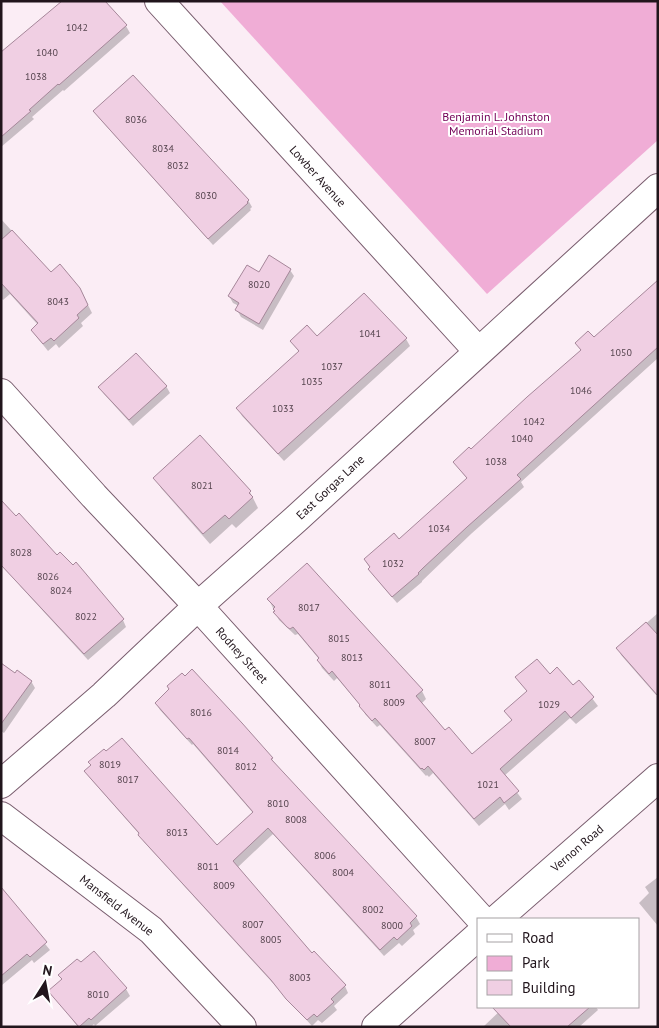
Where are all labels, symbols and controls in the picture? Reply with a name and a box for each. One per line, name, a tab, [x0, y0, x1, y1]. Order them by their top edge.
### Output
house number: 1042	[66, 21, 88, 34]
house number: 1040	[36, 46, 58, 59]
house number: 1038	[25, 70, 47, 83]
park label: Benjamin L. Johnston Memorial Stadium	[442, 109, 550, 138]
house number: 8036	[125, 113, 147, 126]
house number: 8034	[152, 142, 174, 155]
street label: Lowber Avenue	[286, 142, 350, 210]
house number: 8032	[167, 159, 189, 172]
house number: 8030	[195, 189, 217, 202]
house number: 8020	[248, 278, 270, 291]
house number: 8043	[47, 295, 69, 308]
house number: 1041	[359, 327, 381, 340]
house number: 1050	[610, 346, 632, 359]
house number: 1037	[321, 360, 343, 373]
house number: 1035	[301, 375, 323, 388]
house number: 1046	[570, 384, 592, 397]
house number: 1033	[272, 402, 294, 415]
house number: 1042	[523, 415, 545, 428]
house number: 1040	[511, 432, 533, 445]
street label: East Gorgas Lane	[293, 452, 367, 522]
house number: 1038	[485, 455, 507, 468]
house number: 8021	[191, 479, 213, 492]
house number: 1034	[428, 522, 450, 535]
house number: 8028	[10, 546, 32, 559]
house number: 1032	[382, 557, 404, 570]
house number: 8026	[37, 570, 59, 583]
house number: 8024	[50, 584, 72, 597]
house number: 8017	[298, 601, 320, 614]
house number: 8022	[75, 610, 97, 623]
street label: Rodney Street	[213, 624, 271, 686]
house number: 8015	[328, 632, 350, 645]
house number: 8013	[341, 651, 363, 664]
house number: 8011	[369, 678, 391, 691]
house number: 8009	[383, 696, 405, 709]
house number: 1029	[538, 698, 560, 711]
house number: 8016	[190, 706, 212, 719]
house number: 8007	[414, 735, 436, 748]
house number: 8014	[217, 744, 239, 757]
house number: 8019	[99, 758, 121, 771]
house number: 8012	[235, 760, 257, 773]
house number: 8017	[117, 773, 139, 786]
house number: 1021	[477, 778, 499, 791]
house number: 8010	[267, 797, 289, 810]
house number: 8008	[285, 813, 307, 826]
street label: Vernon Road	[547, 821, 606, 875]
house number: 8013	[166, 826, 188, 839]
house number: 8006	[314, 849, 336, 862]
house number: 8011	[197, 860, 219, 873]
house number: 8004	[332, 866, 354, 879]
street label: Mansfield Avenue	[77, 871, 157, 939]
house number: 8009	[213, 879, 235, 892]
house number: 8002	[362, 903, 384, 916]
house number: 8007	[242, 918, 264, 931]
legend	[477, 918, 639, 1008]
house number: 8000	[381, 919, 403, 932]
text: Road	[522, 928, 554, 947]
house number: 8005	[260, 933, 282, 946]
text: Park	[522, 953, 550, 972]
north arrow	[20, 958, 70, 1008]
text: N	[41, 961, 54, 980]
house number: 8003	[289, 971, 311, 984]
text: Building	[522, 978, 576, 997]
house number: 8010	[87, 988, 109, 1001]

